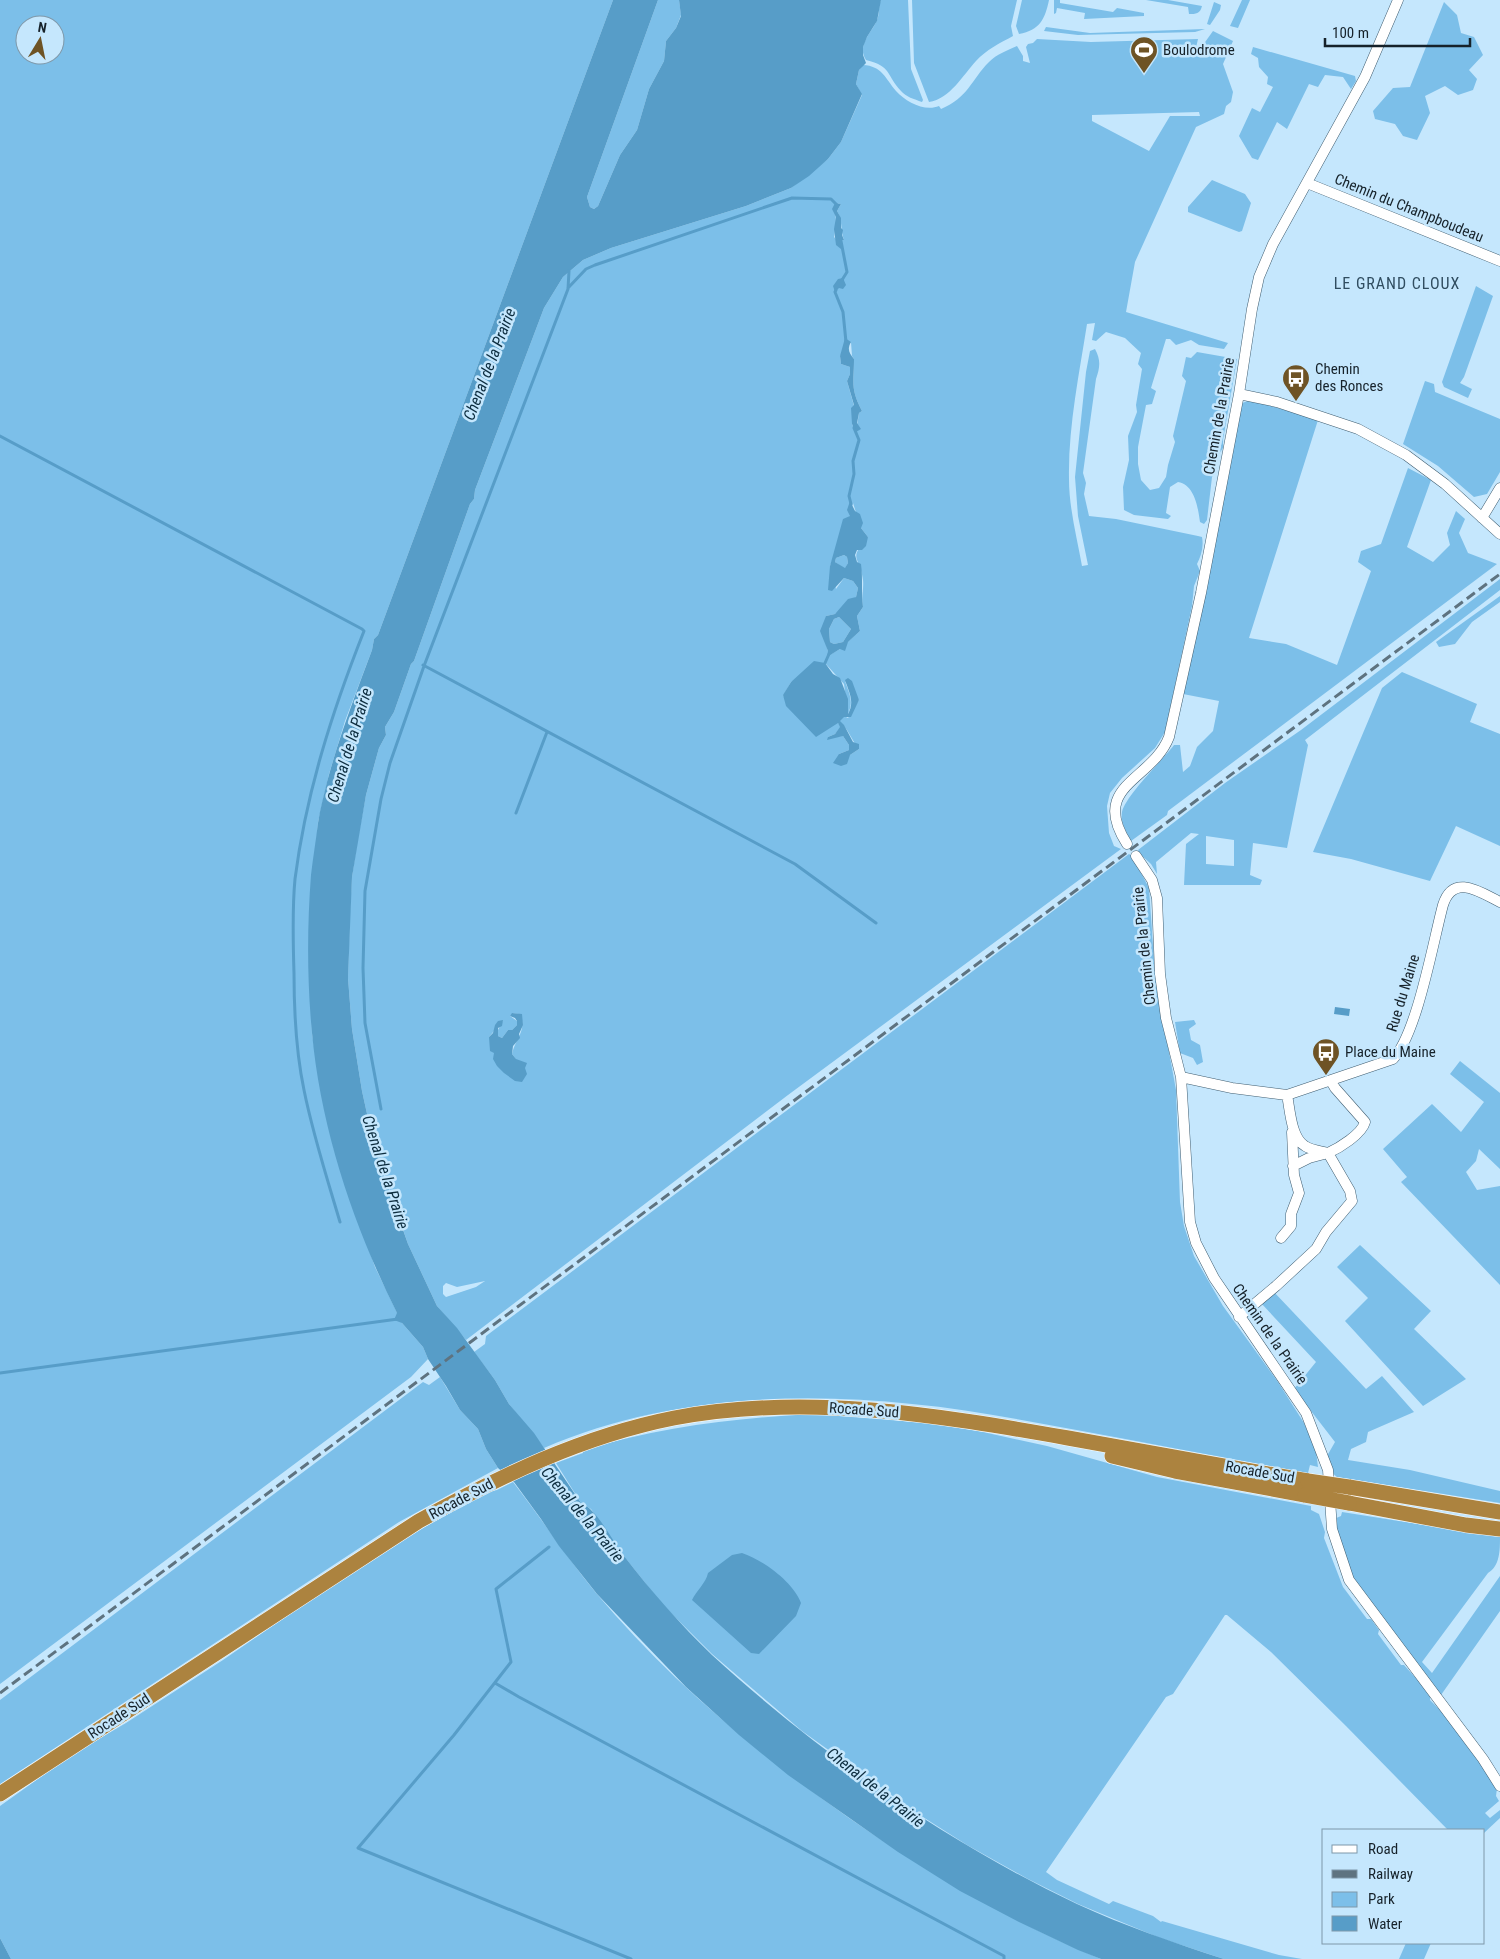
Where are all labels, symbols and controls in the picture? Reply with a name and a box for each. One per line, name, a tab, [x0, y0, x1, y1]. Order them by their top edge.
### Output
north arrow	[15, 15, 65, 65]
scale bar	[1325, 15, 1470, 47]
text: N	[37, 19, 48, 36]
text: 100 m	[1332, 24, 1369, 42]
sports icon: Boulodrome	[1129, 35, 1159, 74]
place label: Boulodrome	[1163, 41, 1235, 59]
street label: Chemin du Champboudeau	[1332, 170, 1486, 246]
district label: LE GRAND CLOUX	[1334, 274, 1460, 293]
water label: Chenal de la Prairie	[459, 305, 520, 423]
street label: Chemin de la Prairie	[1200, 356, 1238, 476]
place label: Chemin des Ronces	[1315, 360, 1383, 395]
bus stop icon: Chemin des Ronces	[1281, 363, 1311, 402]
water label: Chenal de la Prairie	[323, 686, 376, 805]
street label: Chemin de la Prairie	[1129, 886, 1159, 1006]
street label: Rue du Maine	[1383, 952, 1423, 1034]
bus stop icon: Place du Maine	[1311, 1037, 1341, 1076]
place label: Place du Maine	[1345, 1043, 1436, 1061]
water label: Chenal de la Prairie	[358, 1113, 413, 1231]
street label: Chemin de la Prairie	[1229, 1280, 1311, 1388]
street label: Rocade Sud	[828, 1399, 900, 1421]
street label: Rocade Sud	[1224, 1457, 1296, 1487]
water label: Chenal de la Prairie	[537, 1463, 628, 1566]
street label: Rocade Sud	[426, 1475, 496, 1523]
street label: Rocade Sud	[85, 1689, 153, 1743]
water label: Chenal de la Prairie	[823, 1743, 928, 1831]
legend	[1322, 1829, 1485, 1944]
text: Road	[1368, 1840, 1398, 1858]
text: Railway	[1368, 1865, 1413, 1883]
text: Park	[1368, 1890, 1395, 1908]
text: Water	[1368, 1915, 1403, 1933]

